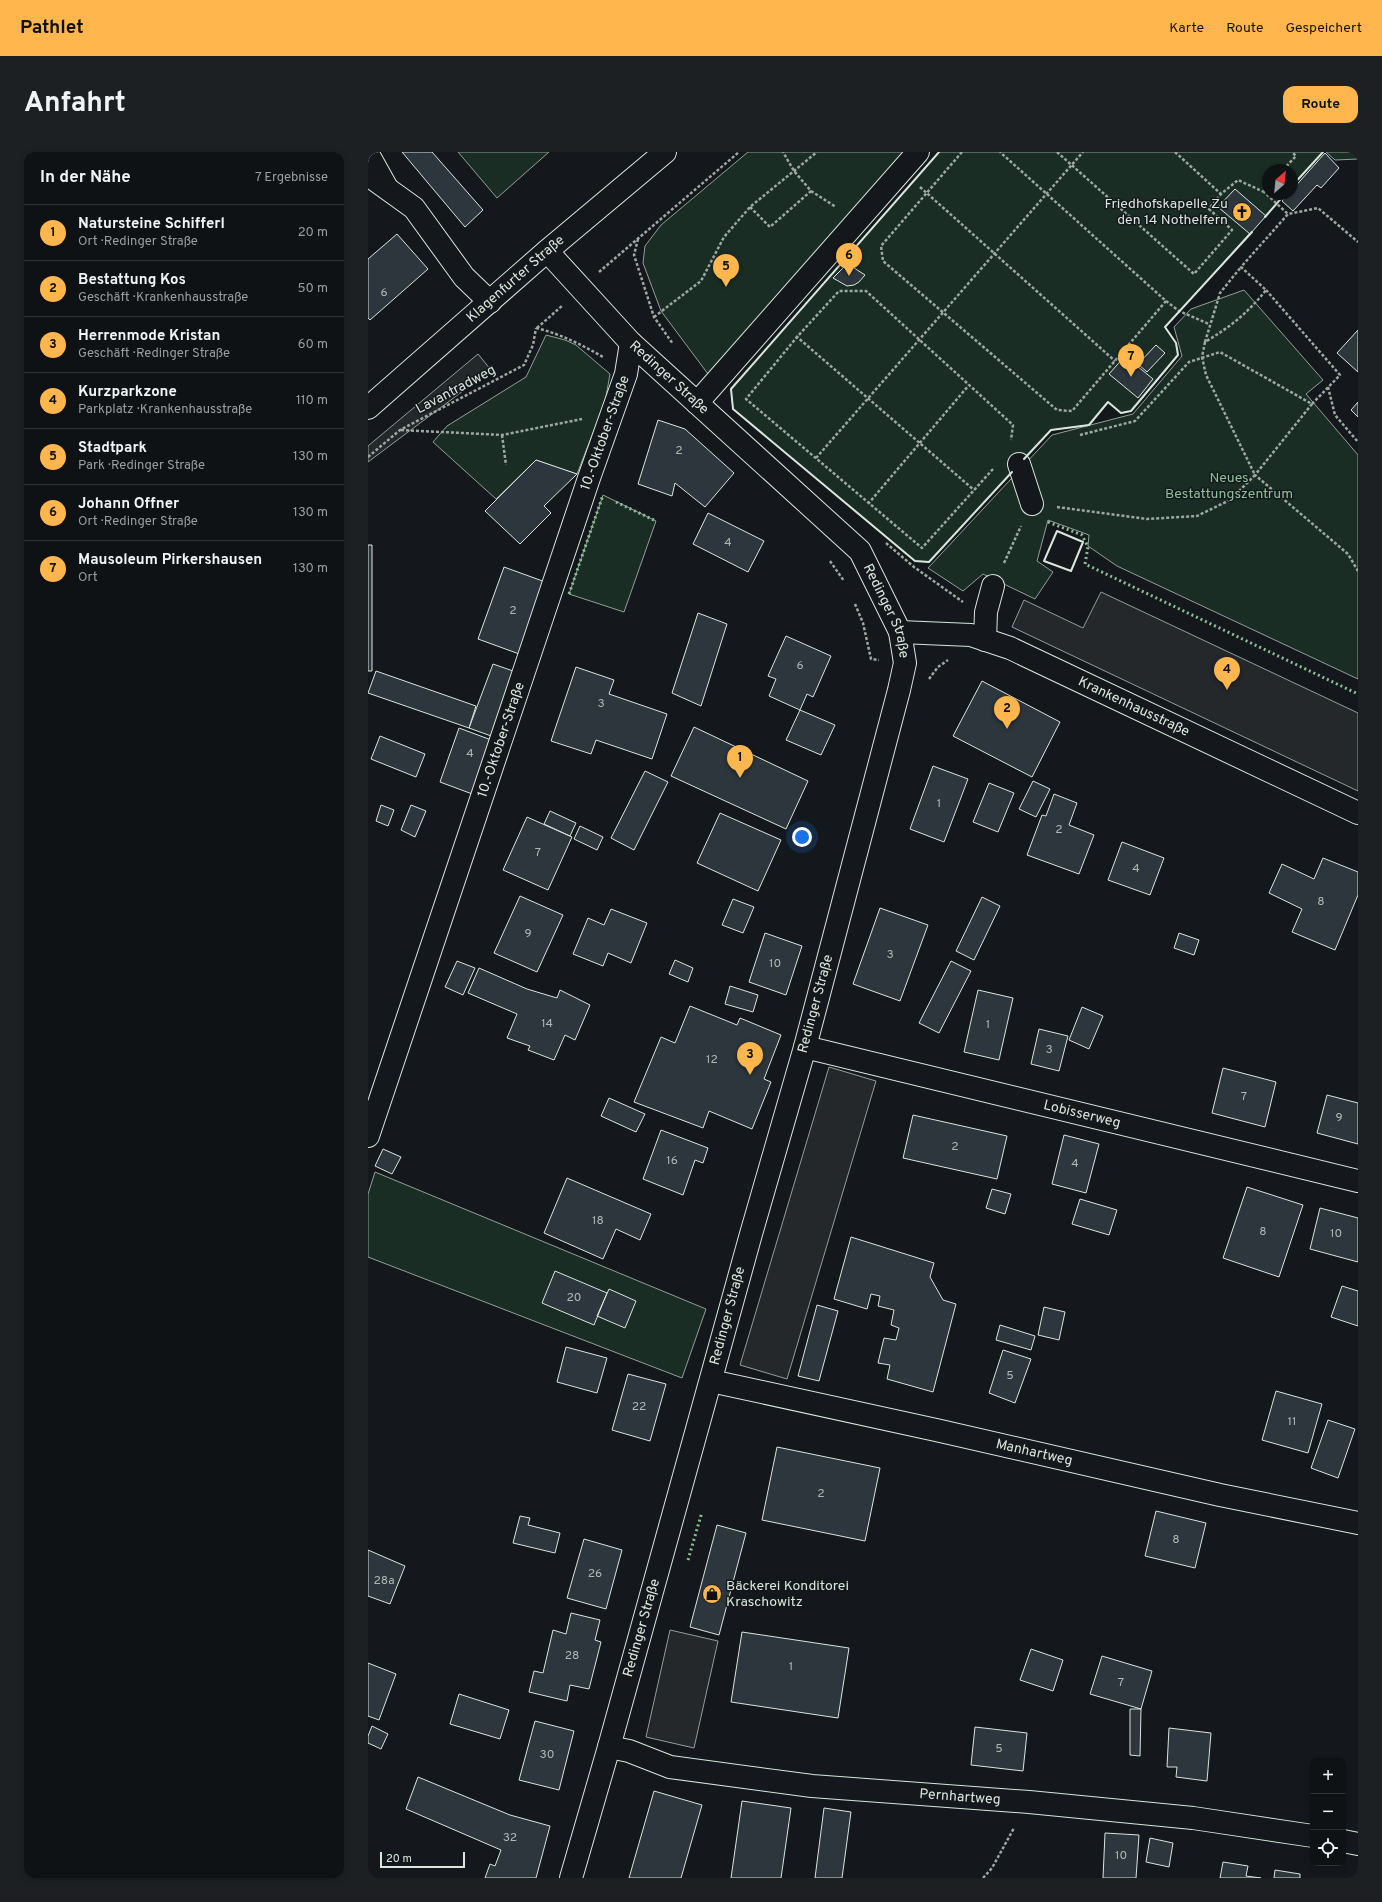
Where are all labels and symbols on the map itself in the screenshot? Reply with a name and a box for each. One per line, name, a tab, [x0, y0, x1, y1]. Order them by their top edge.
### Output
north arrow	[1262, 164, 1298, 200]
place label: Friedhofskapelle Zu den 14 Nothelfern	[1105, 196, 1228, 229]
church icon: Friedhofskapelle Zu den 14 Nothelfern	[1231, 201, 1253, 223]
street label: Klagenfurter Straße	[463, 232, 568, 326]
pin: 6	[836, 243, 862, 276]
pin: 5	[713, 254, 739, 287]
house number: 6	[380, 285, 388, 301]
street label: Redinger Straße	[626, 337, 712, 418]
pin: 7	[1118, 344, 1144, 377]
street label: Lavantradweg	[413, 362, 499, 418]
street label: 10.-Oktober-Straße	[577, 373, 633, 493]
house number: 2	[675, 443, 683, 459]
park label: Neues Bestattungszentrum	[1165, 470, 1293, 503]
house number: 4	[724, 535, 732, 551]
street label: Redinger Straße	[859, 561, 913, 659]
house number: 2	[509, 603, 517, 619]
pin: 4	[1214, 657, 1240, 690]
house number: 6	[796, 658, 804, 674]
street label: Krankenhausstraße	[1075, 673, 1192, 740]
street label: 10.-Oktober-Straße	[474, 680, 528, 800]
house number: 3	[597, 696, 605, 712]
pin: 2	[994, 696, 1020, 729]
pin: 1	[727, 745, 753, 778]
house number: 4	[466, 746, 474, 762]
house number: 1	[937, 796, 941, 812]
house number: 2	[1055, 822, 1063, 838]
your location	[792, 827, 812, 847]
house number: 7	[535, 845, 541, 861]
house number: 4	[1132, 861, 1140, 877]
house number: 8	[1317, 894, 1325, 910]
house number: 9	[524, 926, 532, 942]
house number: 3	[886, 947, 894, 963]
street label: Redinger Straße	[795, 953, 837, 1055]
house number: 10	[769, 956, 781, 972]
house number: 14	[541, 1016, 553, 1032]
house number: 1	[986, 1017, 990, 1033]
pin: 3	[737, 1042, 763, 1075]
house number: 3	[1045, 1042, 1053, 1058]
house number: 12	[706, 1052, 718, 1068]
house number: 7	[1241, 1089, 1247, 1105]
street label: Lobisserweg	[1042, 1097, 1122, 1132]
house number: 9	[1335, 1110, 1343, 1126]
house number: 2	[951, 1139, 959, 1155]
house number: 16	[666, 1153, 678, 1169]
house number: 4	[1071, 1156, 1079, 1172]
house number: 18	[592, 1213, 604, 1229]
house number: 8	[1259, 1224, 1267, 1240]
house number: 10	[1330, 1226, 1342, 1242]
street label: Redinger Straße	[707, 1265, 749, 1367]
house number: 20	[566, 1290, 582, 1306]
house number: 5	[1006, 1368, 1014, 1384]
house number: 22	[632, 1399, 646, 1415]
house number: 11	[1288, 1414, 1296, 1430]
street label: Manhartweg	[994, 1435, 1074, 1469]
house number: 2	[817, 1486, 825, 1502]
house number: 8	[1172, 1532, 1180, 1548]
house number: 26	[588, 1566, 602, 1582]
house number: 28a	[373, 1573, 395, 1589]
street label: Redinger Straße	[620, 1577, 664, 1679]
place label: Bäckerei Konditorei Kraschowitz	[726, 1578, 849, 1611]
shop icon: Bäckerei Konditorei Kraschowitz	[701, 1583, 723, 1605]
house number: 28	[565, 1648, 579, 1664]
house number: 1	[789, 1659, 793, 1675]
house number: 7	[1118, 1675, 1124, 1691]
house number: 5	[995, 1741, 1003, 1757]
house number: 30	[540, 1747, 554, 1763]
street label: Pernhartweg	[919, 1785, 1001, 1808]
house number: 32	[503, 1830, 517, 1846]
house number: 10	[1115, 1848, 1127, 1864]
scale bar	[380, 1850, 465, 1869]

